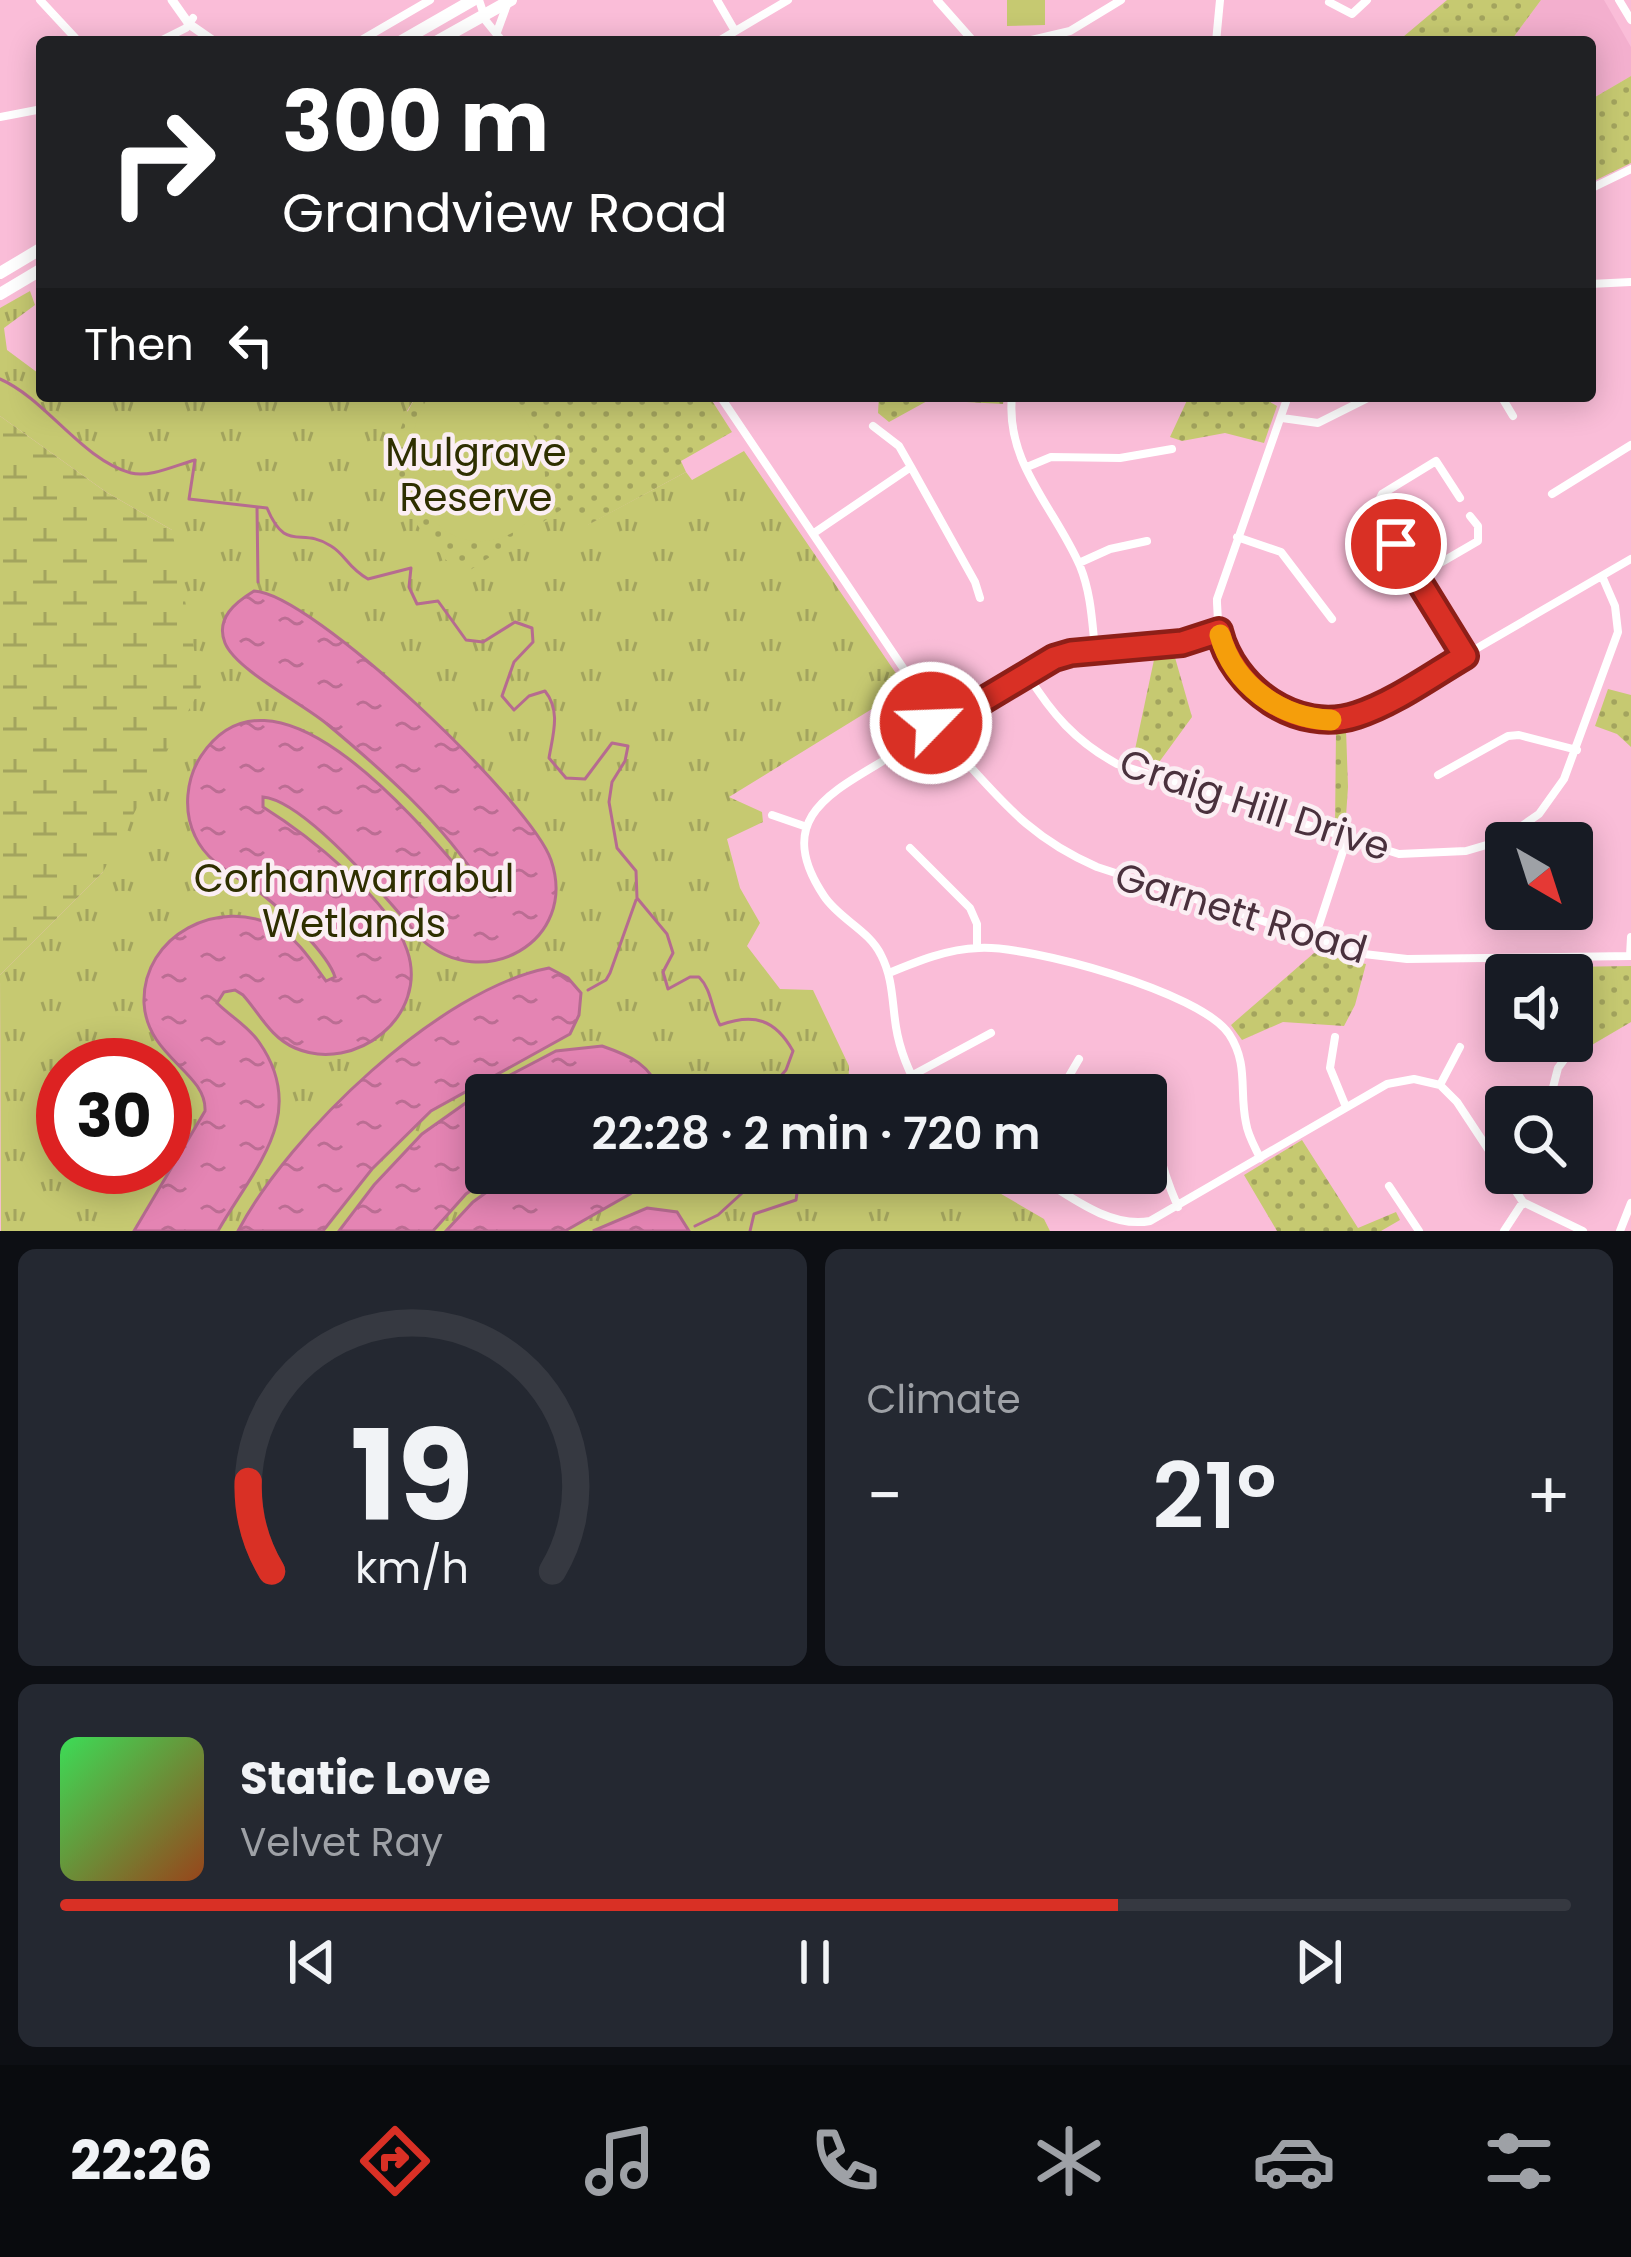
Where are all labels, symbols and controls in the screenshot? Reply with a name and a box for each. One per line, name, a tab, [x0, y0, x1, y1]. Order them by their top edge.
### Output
text: 300 m	[282, 63, 549, 180]
icon: right	[84, 84, 240, 240]
text: Grandview Road	[282, 175, 728, 251]
icon: left	[218, 312, 284, 378]
text: Then	[84, 313, 194, 376]
park label: Mulgrave Reserve	[385, 425, 567, 525]
pin	[1345, 493, 1447, 595]
icon: arrive	[1363, 511, 1429, 577]
position arrow	[868, 660, 994, 786]
street label: Craig Hill Drive	[1113, 735, 1397, 875]
north arrow	[1485, 822, 1593, 930]
map controls	[1485, 822, 1593, 1194]
street label: Garnett Road	[1108, 849, 1374, 977]
park label: Corhanwarrabul Wetlands	[194, 851, 514, 951]
button: sound	[1485, 954, 1593, 1062]
speed limit sign: 30	[36, 1038, 192, 1194]
button: search	[1485, 1086, 1593, 1194]
text: 22:28 · 2 min · 720 m	[592, 1102, 1040, 1165]
text: Climate	[867, 1372, 1021, 1427]
text: 19	[350, 1389, 474, 1564]
text: 21°	[1152, 1433, 1277, 1560]
text: −	[867, 1450, 903, 1542]
text: +	[1526, 1450, 1571, 1542]
text: km/h	[355, 1537, 469, 1597]
text: Static Love	[240, 1747, 491, 1810]
text: Velvet Ray	[240, 1815, 443, 1870]
icon: previous	[279, 1929, 345, 1995]
icon: pause	[782, 1929, 848, 1995]
icon: next	[1286, 1929, 1352, 1995]
icon: directions	[353, 2119, 437, 2203]
icon: music	[578, 2119, 662, 2203]
icon: phone	[803, 2119, 887, 2203]
icon: climate	[1027, 2119, 1111, 2203]
icon: car	[1252, 2119, 1336, 2203]
icon: filters	[1477, 2119, 1561, 2203]
text: 22:26	[70, 2123, 213, 2199]

